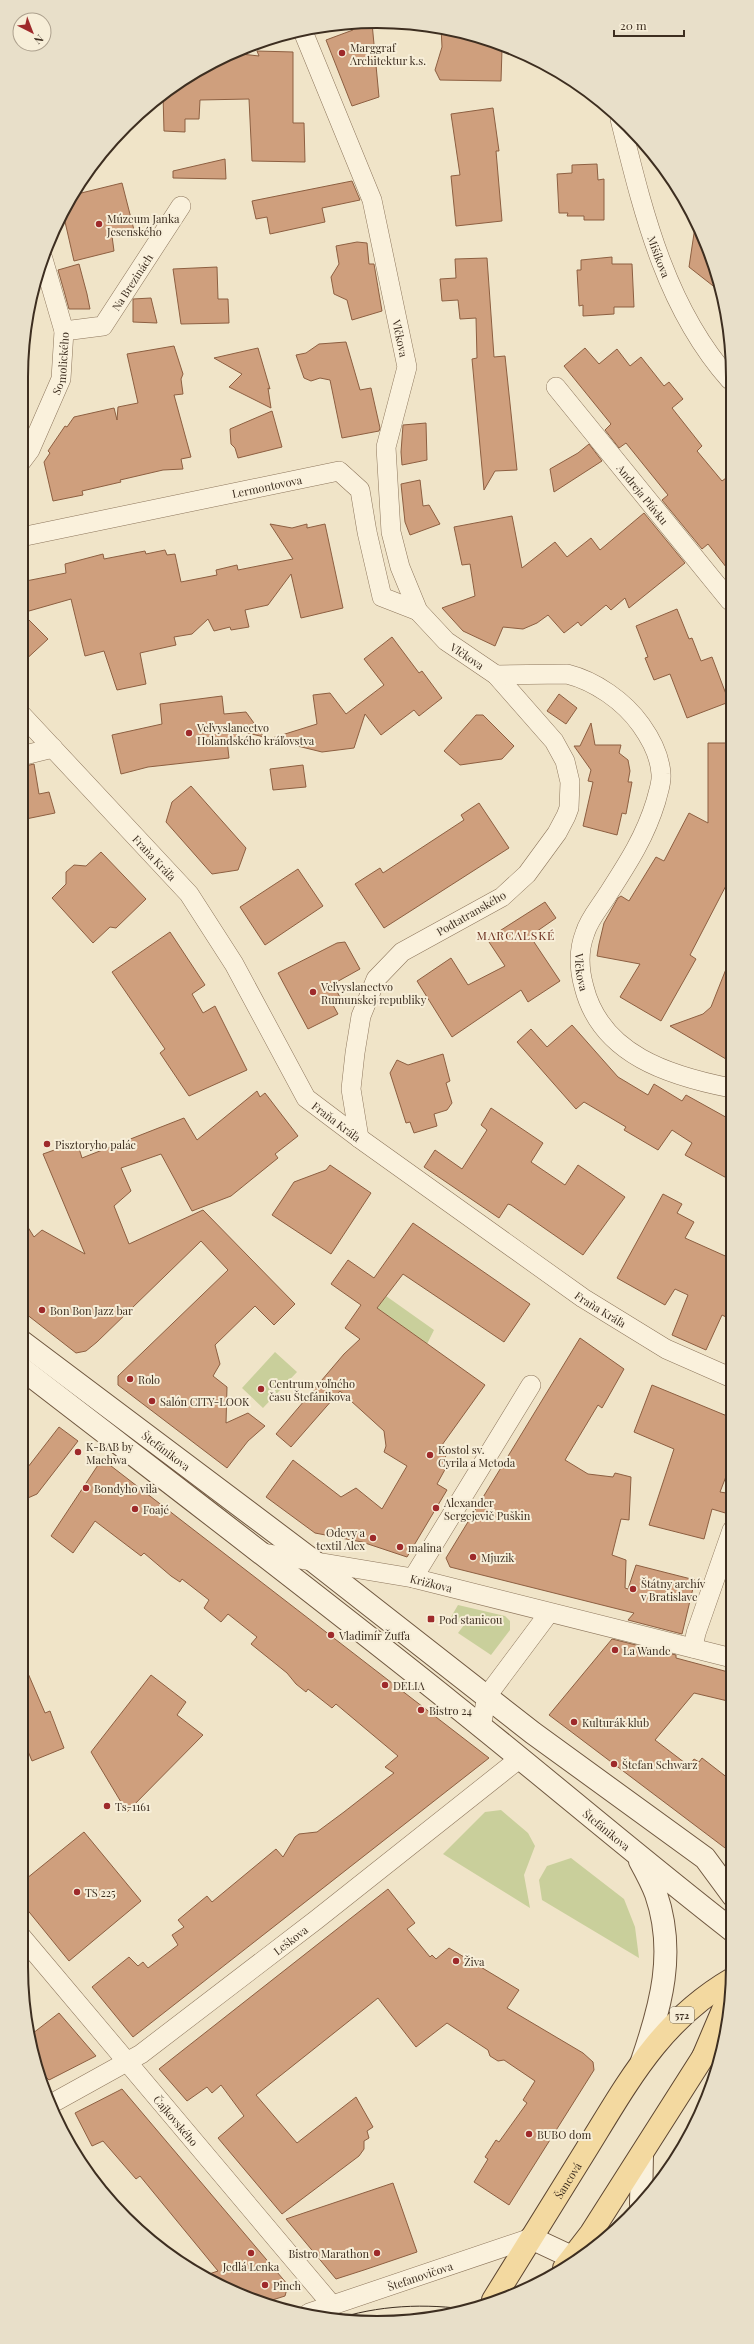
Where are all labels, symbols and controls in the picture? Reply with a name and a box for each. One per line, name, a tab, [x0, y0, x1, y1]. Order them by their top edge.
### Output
north arrow	[12, 12, 52, 52]
scale bar	[614, 12, 684, 38]
text: 20 m	[620, 17, 647, 33]
text: N	[31, 32, 47, 48]
place label: Marggraf Architektur k.s.	[349, 40, 426, 68]
marker: Marggraf Architektur k.s.	[337, 48, 347, 58]
place label: Múzeum Janka Jesenského	[106, 211, 180, 239]
marker: Múzeum Janka Jesenského	[94, 219, 104, 229]
street label: Mišíkova	[645, 234, 674, 280]
street label: Na Brezinách	[108, 250, 156, 313]
street label: Vlčkova	[390, 317, 412, 359]
street label: Somolického	[48, 331, 71, 397]
street label: Andreja Plávku	[613, 460, 673, 528]
street label: Lermontovova	[230, 471, 304, 501]
street label: Vlčkova	[447, 638, 488, 673]
place label: Veľvyslanectvo Holandského kráľovstva	[196, 720, 315, 748]
marker: Veľvyslanectvo Holandského kráľovstva	[184, 728, 194, 738]
street label: Fraňa Kráľa	[130, 831, 180, 884]
street label: Podtatranského	[434, 887, 508, 939]
district label: MARCALSKÉ	[477, 927, 555, 943]
street label: Vlčkova	[572, 952, 592, 993]
place label: Veľvyslanectvo Rumunskej republiky	[320, 979, 427, 1007]
marker: Veľvyslanectvo Rumunskej republiky	[308, 987, 318, 997]
street label: Fraňa Kráľa	[309, 1098, 365, 1145]
place label: Pisztoryho palác	[55, 1137, 136, 1152]
marker: Pisztoryho palác	[42, 1139, 52, 1149]
street label: Fraňa Kráľa	[572, 1287, 630, 1331]
place label: Bon Bon Jazz bar	[50, 1303, 133, 1318]
marker: Bon Bon Jazz bar	[37, 1305, 47, 1315]
place label: Rolo	[138, 1372, 160, 1387]
marker: Rolo	[125, 1374, 135, 1384]
place label: Centrum voľného času Štefánikova	[269, 1376, 355, 1404]
marker: Centrum voľného času Štefánikova	[256, 1384, 266, 1394]
place label: Salón CITY-LOOK	[160, 1394, 250, 1409]
marker: Salón CITY-LOOK	[147, 1396, 157, 1406]
street label: Štefánikova	[139, 1427, 194, 1474]
place label: K-BAB by Maehwa	[86, 1439, 134, 1467]
place label: Kostol sv. Cyrila a Metoda	[438, 1442, 516, 1470]
marker: K-BAB by Maehwa	[73, 1447, 83, 1457]
marker: Kostol sv. Cyrila a Metoda	[425, 1450, 435, 1460]
place label: Bondyho vila	[94, 1481, 158, 1496]
marker: Bondyho vila	[81, 1483, 91, 1493]
place label: Alexander Sergejevič Puškin	[443, 1495, 531, 1523]
place label: Foajé	[143, 1502, 169, 1517]
marker: Alexander Sergejevič Puškin	[431, 1503, 441, 1513]
marker: Foajé	[130, 1504, 140, 1514]
place label: Odevy a textil Alex	[316, 1525, 366, 1553]
marker: Odevy a textil Alex	[368, 1533, 378, 1543]
place label: malina	[408, 1540, 442, 1555]
marker: malina	[395, 1542, 405, 1552]
place label: Mjuzik	[481, 1550, 514, 1565]
marker: Mjuzik	[468, 1552, 478, 1562]
street label: Križkova	[409, 1570, 455, 1595]
place label: Štátny archív v Bratislave	[640, 1576, 706, 1604]
marker: Štátny archív v Bratislave	[628, 1584, 638, 1594]
place label: Pod stanicou	[439, 1612, 503, 1627]
marker: Pod stanicou	[426, 1614, 436, 1624]
place label: Vladimír Žuffa	[338, 1628, 411, 1643]
marker: Vladimír Žuffa	[326, 1630, 336, 1640]
place label: La Wande	[623, 1643, 671, 1658]
marker: La Wande	[610, 1645, 620, 1655]
place label: DELIA	[393, 1678, 425, 1693]
marker: DELIA	[380, 1680, 390, 1690]
place label: Bistro 24	[429, 1703, 473, 1718]
marker: Bistro 24	[416, 1705, 426, 1715]
place label: Kulturák klub	[582, 1715, 649, 1730]
marker: Kulturák klub	[569, 1717, 579, 1727]
place label: Štefan Schwarz	[622, 1757, 698, 1772]
marker: Štefan Schwarz	[609, 1759, 619, 1769]
place label: Ts-1161	[115, 1799, 150, 1814]
marker: Ts-1161	[102, 1801, 112, 1811]
street label: Štefánikova	[580, 1806, 634, 1854]
place label: TS 225	[85, 1885, 116, 1900]
marker: TS 225	[72, 1887, 82, 1897]
street label: Leškova	[270, 1922, 311, 1958]
place label: Živa	[464, 1954, 485, 1969]
marker: Živa	[451, 1956, 461, 1966]
road number: 572	[670, 2007, 694, 2023]
street label: Čajkovského	[151, 2092, 202, 2149]
place label: BUBO dom	[537, 2127, 591, 2142]
marker: BUBO dom	[524, 2129, 534, 2139]
street label: Šancová	[550, 2159, 585, 2201]
place label: Bistro Marathon	[288, 2246, 369, 2261]
marker: Jedlá Lenka	[246, 2248, 256, 2258]
marker: Bistro Marathon	[372, 2248, 382, 2258]
street label: Štefanovičova	[385, 2257, 455, 2294]
place label: Jedlá Lenka	[222, 2259, 280, 2274]
place label: Pinch	[273, 2278, 302, 2293]
marker: Pinch	[260, 2280, 270, 2290]

